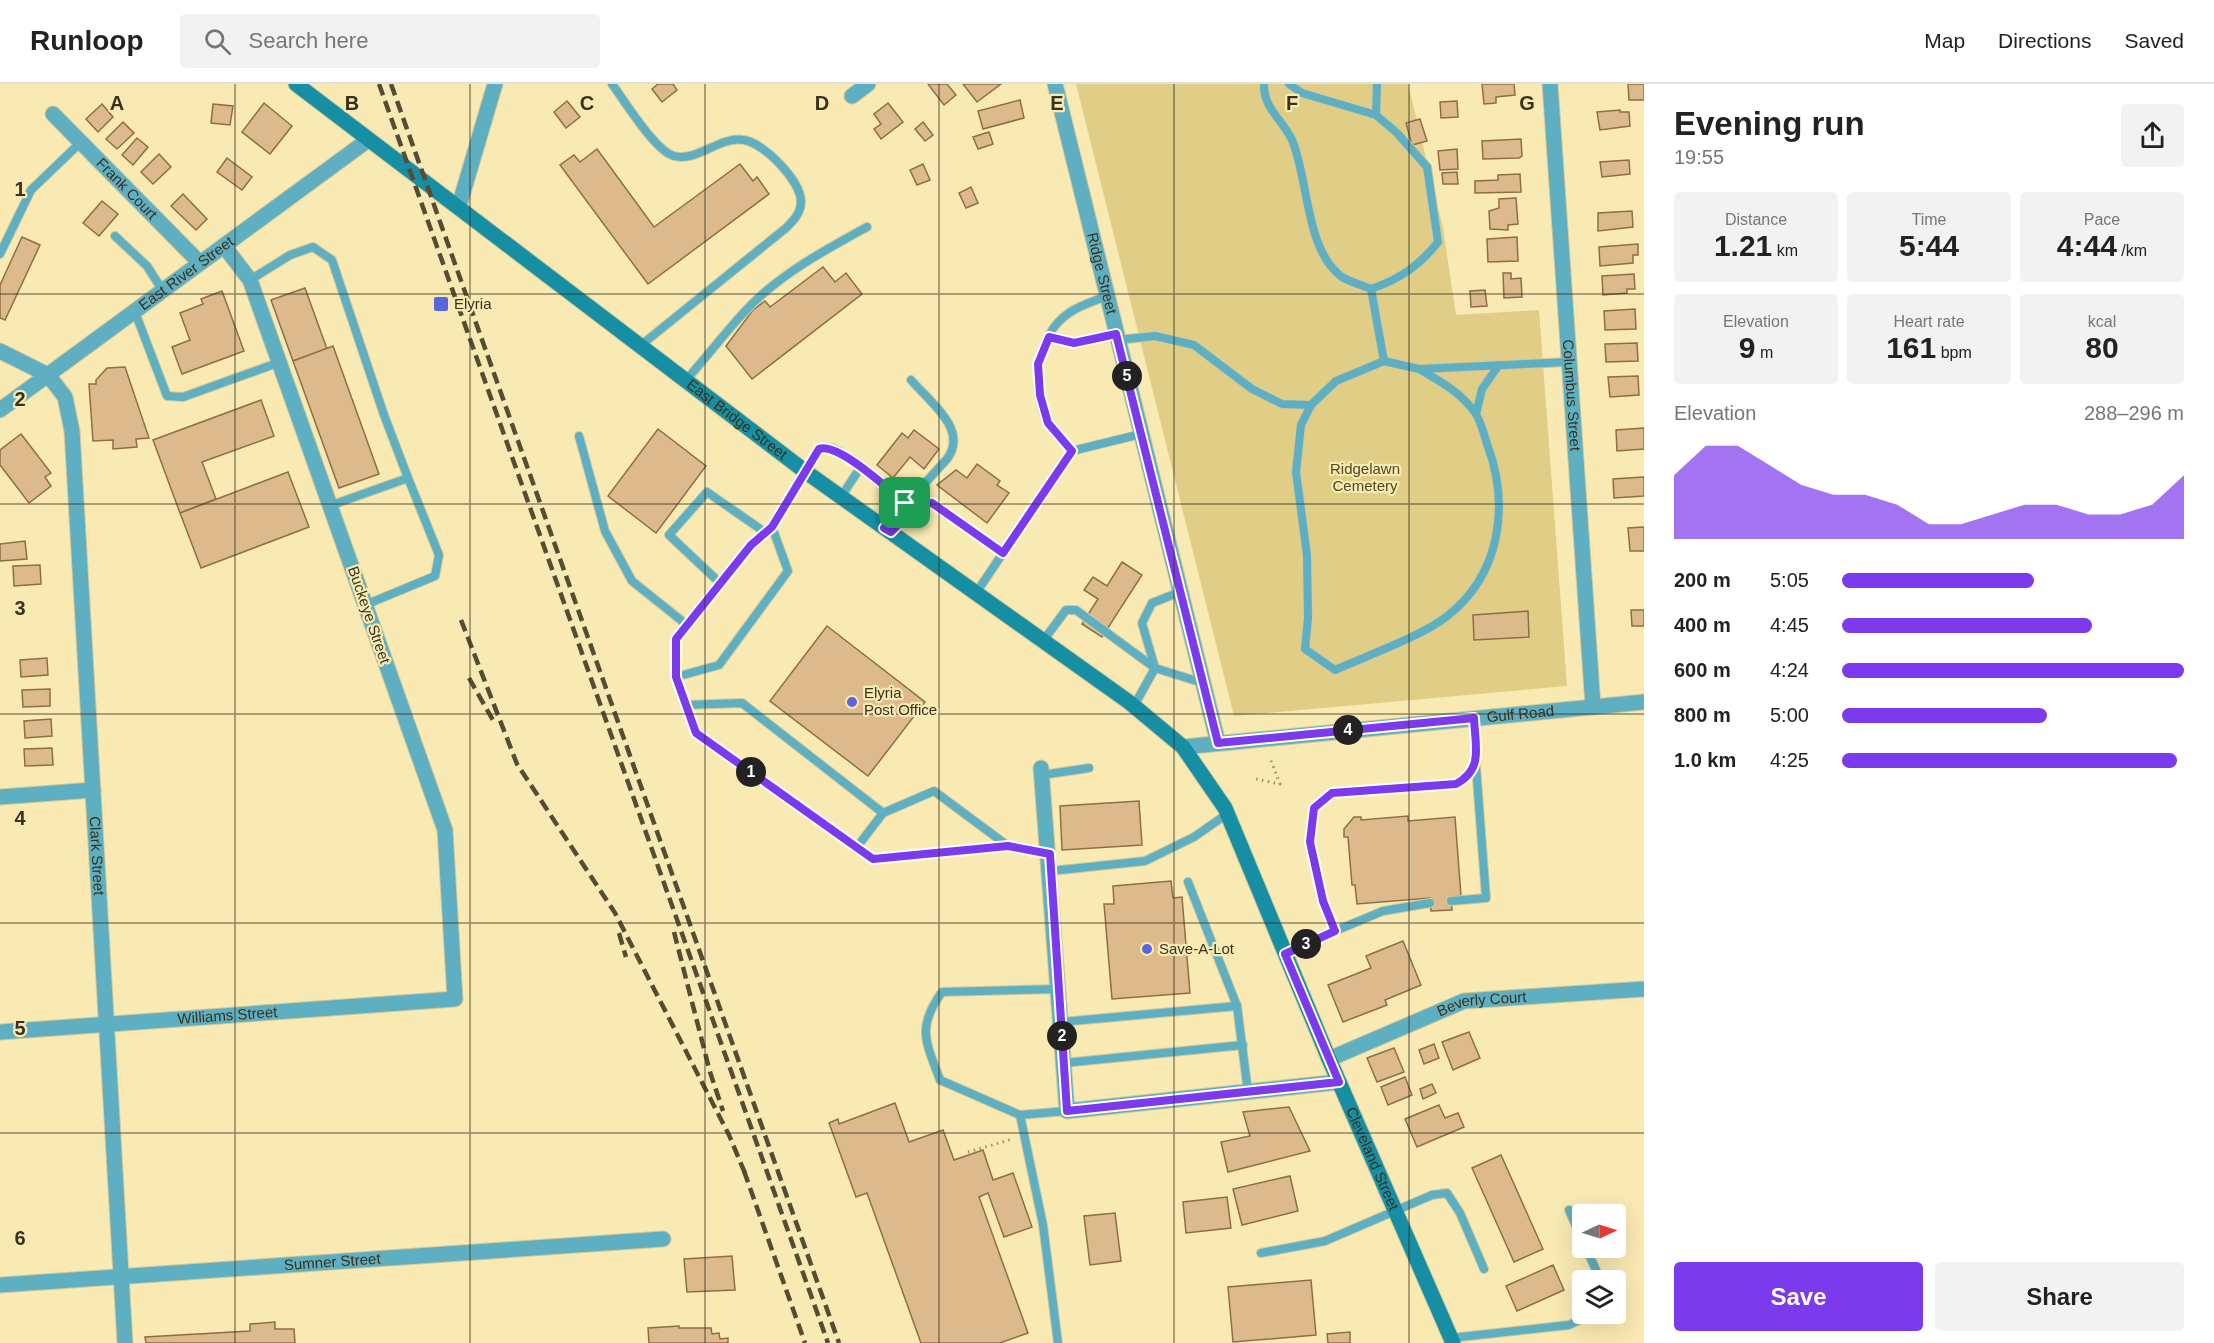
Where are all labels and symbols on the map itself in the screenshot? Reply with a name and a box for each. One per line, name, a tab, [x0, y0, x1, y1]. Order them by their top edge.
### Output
text: A	[110, 92, 124, 114]
text: B	[345, 92, 359, 114]
text: C	[580, 92, 594, 114]
text: D	[815, 92, 829, 114]
text: E	[1050, 92, 1064, 114]
text: F	[1286, 92, 1298, 114]
text: G	[1519, 92, 1535, 114]
street label: Frank Court	[93, 154, 162, 223]
text: 1	[14, 178, 26, 200]
street label: Ridge Street	[1084, 231, 1121, 317]
street label: East River Street	[135, 232, 237, 313]
marker: Elyria	[432, 295, 450, 313]
place label: Elyria	[454, 295, 492, 312]
street label: Columbus Street	[1560, 339, 1584, 452]
pin: 5	[1112, 361, 1142, 391]
street label: East Bridge Street	[684, 375, 791, 463]
text: 2	[14, 388, 26, 410]
park label: Ridgelawn Cemetery	[1330, 460, 1400, 494]
pin	[879, 477, 930, 528]
street label: Buckeye Street	[345, 564, 394, 666]
text: 3	[14, 597, 26, 619]
place label: Elyria Post Office	[864, 684, 937, 718]
marker: Elyria Post Office	[845, 695, 859, 709]
street label: Gulf Road	[1486, 702, 1555, 725]
pin: 4	[1333, 715, 1363, 745]
pin: 1	[736, 757, 766, 787]
text: 4	[14, 807, 26, 829]
street label: Clark Street	[86, 816, 108, 897]
pin: 3	[1291, 929, 1321, 959]
place label: Save-A-Lot	[1159, 940, 1235, 957]
marker: Save-A-Lot	[1140, 942, 1154, 956]
street label: Beverly Court	[1434, 988, 1528, 1020]
street label: Williams Street	[177, 1003, 279, 1027]
text: 5	[14, 1017, 26, 1039]
pin: 2	[1047, 1021, 1077, 1051]
street label: Cleveland Street	[1343, 1104, 1403, 1213]
north arrow	[1572, 1204, 1626, 1258]
text: 6	[14, 1227, 26, 1249]
street label: Sumner Street	[283, 1250, 382, 1273]

